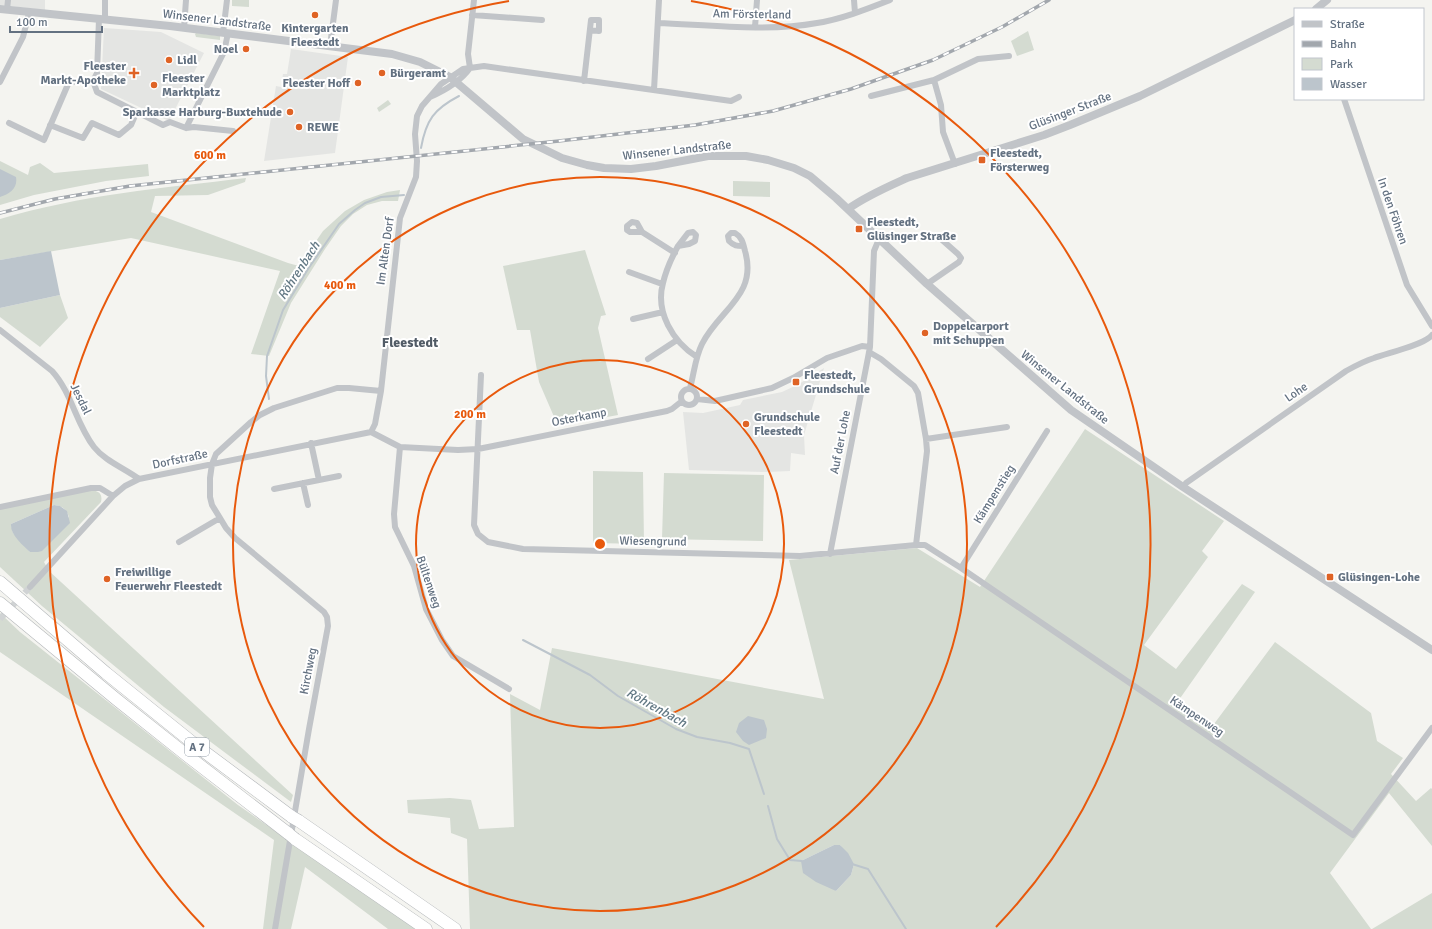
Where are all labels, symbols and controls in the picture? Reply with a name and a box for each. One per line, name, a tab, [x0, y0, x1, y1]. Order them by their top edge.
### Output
street label: Winsener Landstraße	[162, 6, 272, 35]
street label: Am Försterland	[713, 6, 791, 23]
scale bar	[10, 8, 102, 34]
legend	[1294, 8, 1424, 100]
marker: Kintergarten Fleestedt	[310, 10, 320, 20]
text: 100 m	[16, 15, 48, 30]
text: Straße	[1330, 17, 1365, 32]
place label: Kintergarten Fleestedt	[281, 21, 349, 50]
text: Bahn	[1330, 37, 1356, 52]
place label: Noel	[214, 42, 238, 57]
marker: Noel	[241, 44, 251, 54]
place label: Lidl	[177, 53, 197, 68]
marker: Lidl	[164, 55, 174, 65]
text: Park	[1330, 57, 1353, 72]
place label: Fleester Markt-Apotheke	[40, 59, 126, 88]
place label: Bürgeramt	[390, 66, 446, 81]
marker: Fleester Markt-Apotheke	[129, 68, 139, 78]
marker: Bürgeramt	[377, 68, 387, 78]
place label: Fleester Marktplatz	[162, 71, 221, 100]
place label: Fleester Hoff	[282, 76, 351, 91]
text: Wasser	[1330, 77, 1367, 92]
marker: Fleester Hoff	[353, 78, 363, 88]
marker: Fleester Marktplatz	[149, 80, 159, 90]
street label: Glüsinger Straße	[1027, 89, 1113, 134]
place label: Sparkasse Harburg-Buxtehude	[123, 105, 282, 120]
marker: Sparkasse Harburg-Buxtehude	[285, 107, 295, 117]
place label: REWE	[307, 120, 339, 135]
marker: REWE	[294, 122, 304, 132]
street label: Winsener Landstraße	[622, 137, 732, 164]
place label: Fleestedt, Försterweg	[990, 146, 1050, 175]
text: 600 m	[194, 148, 226, 163]
marker: Fleestedt, Försterweg	[977, 155, 987, 165]
street label: In den Föhren	[1374, 176, 1411, 247]
street label: Im Alten Dorf	[373, 215, 398, 286]
place label: Fleestedt, Glüsinger Straße	[867, 215, 956, 244]
marker: Fleestedt, Glüsinger Straße	[854, 224, 864, 234]
water label: Röhrenbach	[274, 238, 324, 303]
text: 400 m	[324, 278, 356, 293]
place label: Doppelcarport mit Schuppen	[933, 319, 1009, 348]
marker: Doppelcarport mit Schuppen	[920, 328, 930, 338]
district label: Fleestedt	[382, 334, 439, 351]
street label: Winsener Landstraße	[1017, 347, 1112, 428]
place label: Fleestedt, Grundschule	[804, 368, 870, 397]
marker: Fleestedt, Grundschule	[791, 377, 801, 387]
street label: Lohe	[1282, 379, 1311, 406]
street label: Jesdal	[67, 381, 95, 418]
street label: Osterkamp	[550, 405, 608, 430]
text: 200 m	[454, 407, 486, 422]
street label: Auf der Lohe	[827, 409, 854, 475]
place label: Grundschule Fleestedt	[754, 410, 820, 439]
marker: Grundschule Fleestedt	[741, 419, 751, 429]
street label: Dorfstraße	[151, 446, 209, 473]
street label: Kämpenstieg	[970, 462, 1018, 527]
street label: Wiesengrund	[619, 533, 687, 550]
centre of rings	[593, 537, 607, 551]
street label: Bültenweg	[413, 554, 444, 610]
place label: Freiwillige Feuerwehr Fleestedt	[115, 565, 223, 594]
place label: Glüsingen-Lohe	[1338, 570, 1420, 585]
marker: Glüsingen-Lohe	[1325, 572, 1335, 582]
marker: Freiwillige Feuerwehr Fleestedt	[102, 574, 112, 584]
street label: Kirchweg	[297, 646, 320, 696]
water label: Röhrenbach	[624, 685, 690, 731]
street label: Kämpenweg	[1167, 693, 1227, 740]
road number: A 7	[185, 738, 209, 756]

